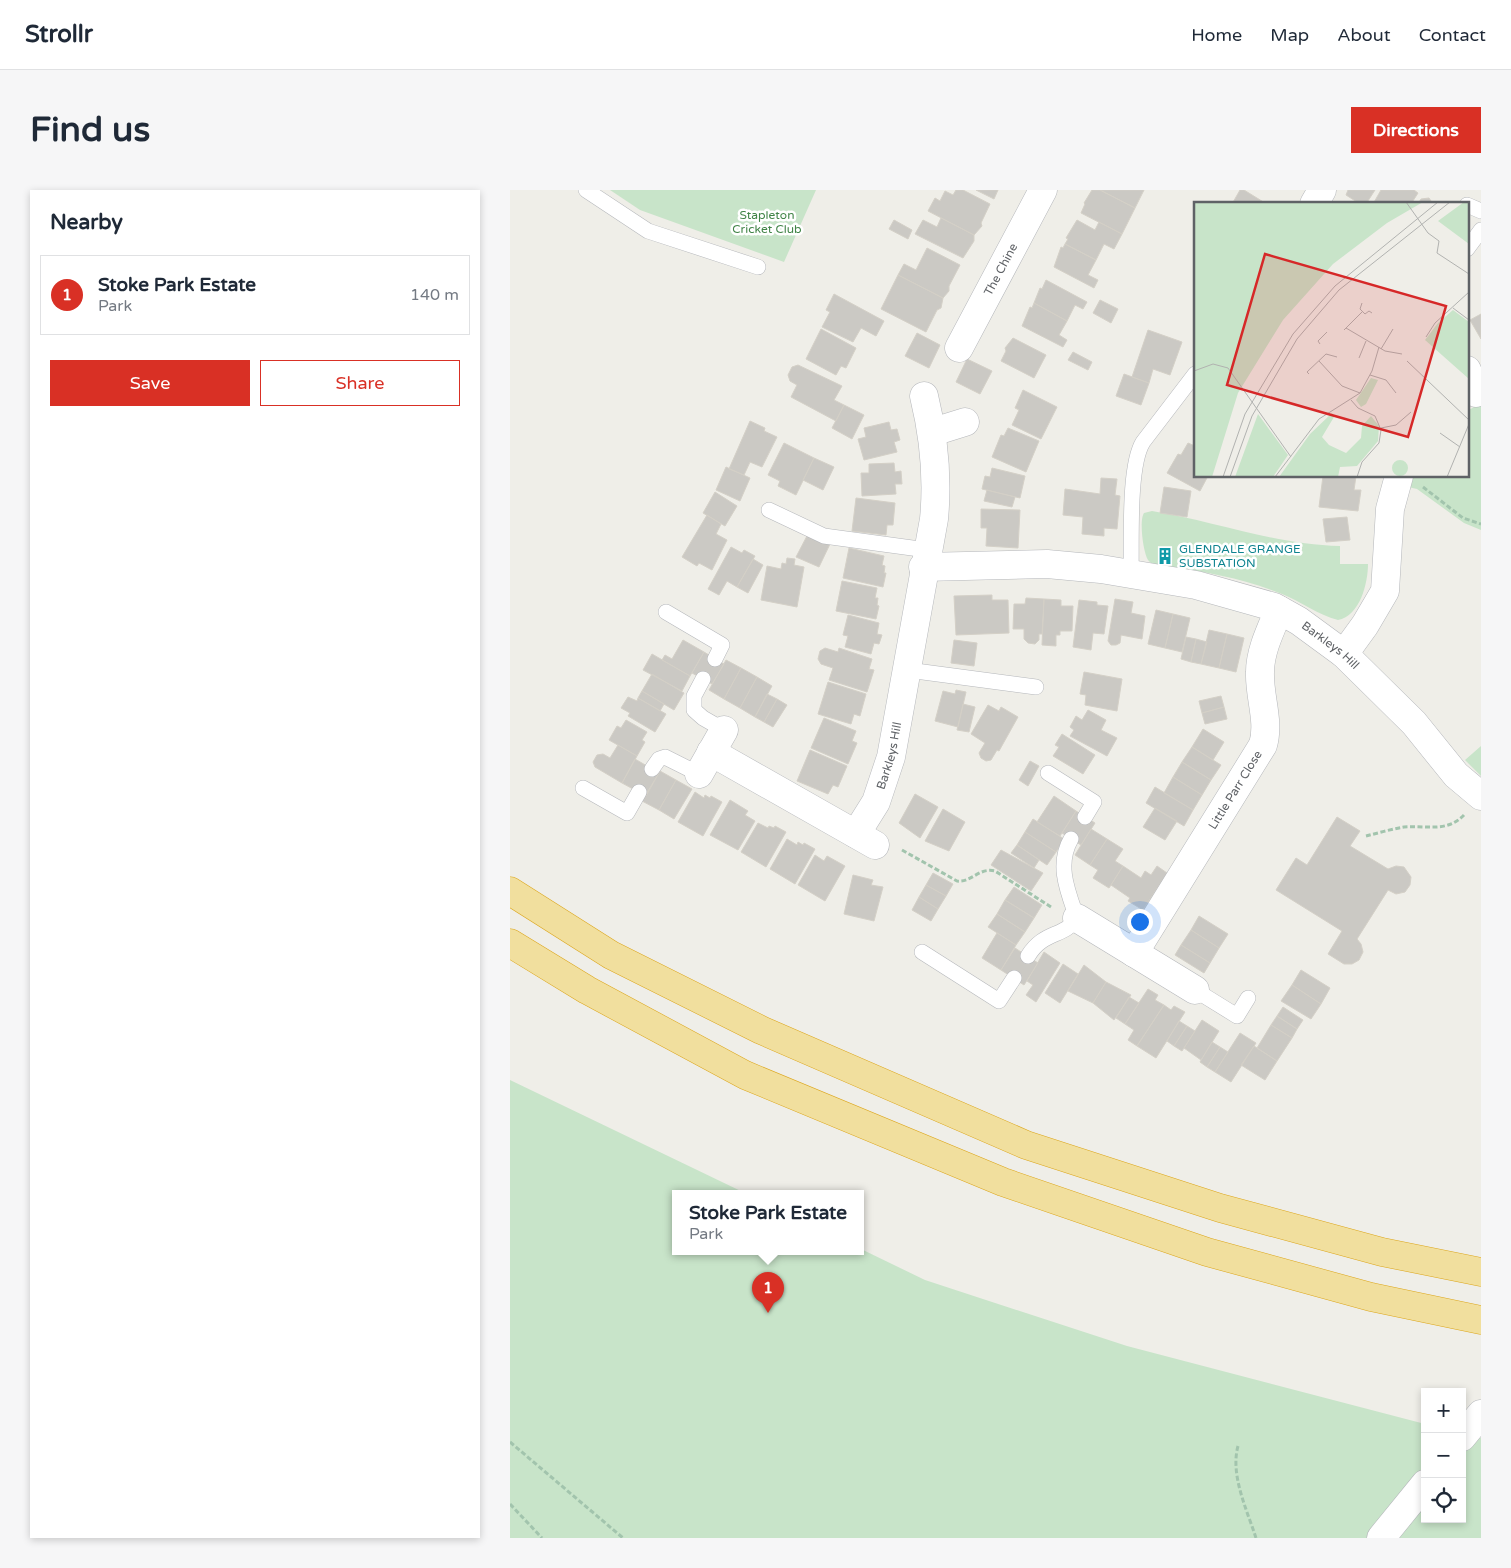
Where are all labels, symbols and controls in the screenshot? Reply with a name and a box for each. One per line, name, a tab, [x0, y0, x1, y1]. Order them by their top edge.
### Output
text: Strollr	[25, 20, 93, 49]
text: Home	[1191, 24, 1242, 46]
text: Map	[1270, 24, 1309, 46]
text: About	[1337, 24, 1391, 46]
text: Contact	[1419, 24, 1486, 46]
button: Directions	[1351, 107, 1481, 153]
text: Find us	[30, 109, 150, 151]
inset map	[1194, 202, 1468, 478]
park label: Stapleton Cricket Club	[732, 208, 802, 236]
text: Nearby	[50, 210, 123, 235]
street label: The Chine	[981, 241, 1020, 298]
text: Stoke Park Estate	[98, 274, 256, 296]
text: 1	[62, 285, 72, 305]
text: 140 m	[410, 285, 459, 305]
text: Park	[98, 296, 132, 316]
button: Save	[50, 360, 250, 406]
button: Share	[260, 360, 460, 406]
place label: GLENDALE GRANGE SUBSTATION	[1179, 542, 1301, 570]
building icon: GLENDALE GRANGE SUBSTATION	[1155, 546, 1175, 566]
street label: Barkleys Hill	[1299, 618, 1362, 672]
street label: Barkleys Hill	[874, 721, 904, 791]
street label: Little Parr Close	[1206, 748, 1265, 832]
your location	[1127, 909, 1153, 935]
popup	[672, 1190, 864, 1255]
text: Stoke Park Estate	[689, 1202, 847, 1224]
text: Park	[689, 1224, 723, 1244]
pin: 1	[752, 1272, 784, 1313]
map controls	[1421, 1388, 1466, 1523]
button: +	[1421, 1388, 1466, 1433]
button: −	[1421, 1433, 1466, 1478]
button: locate	[1421, 1478, 1466, 1523]

